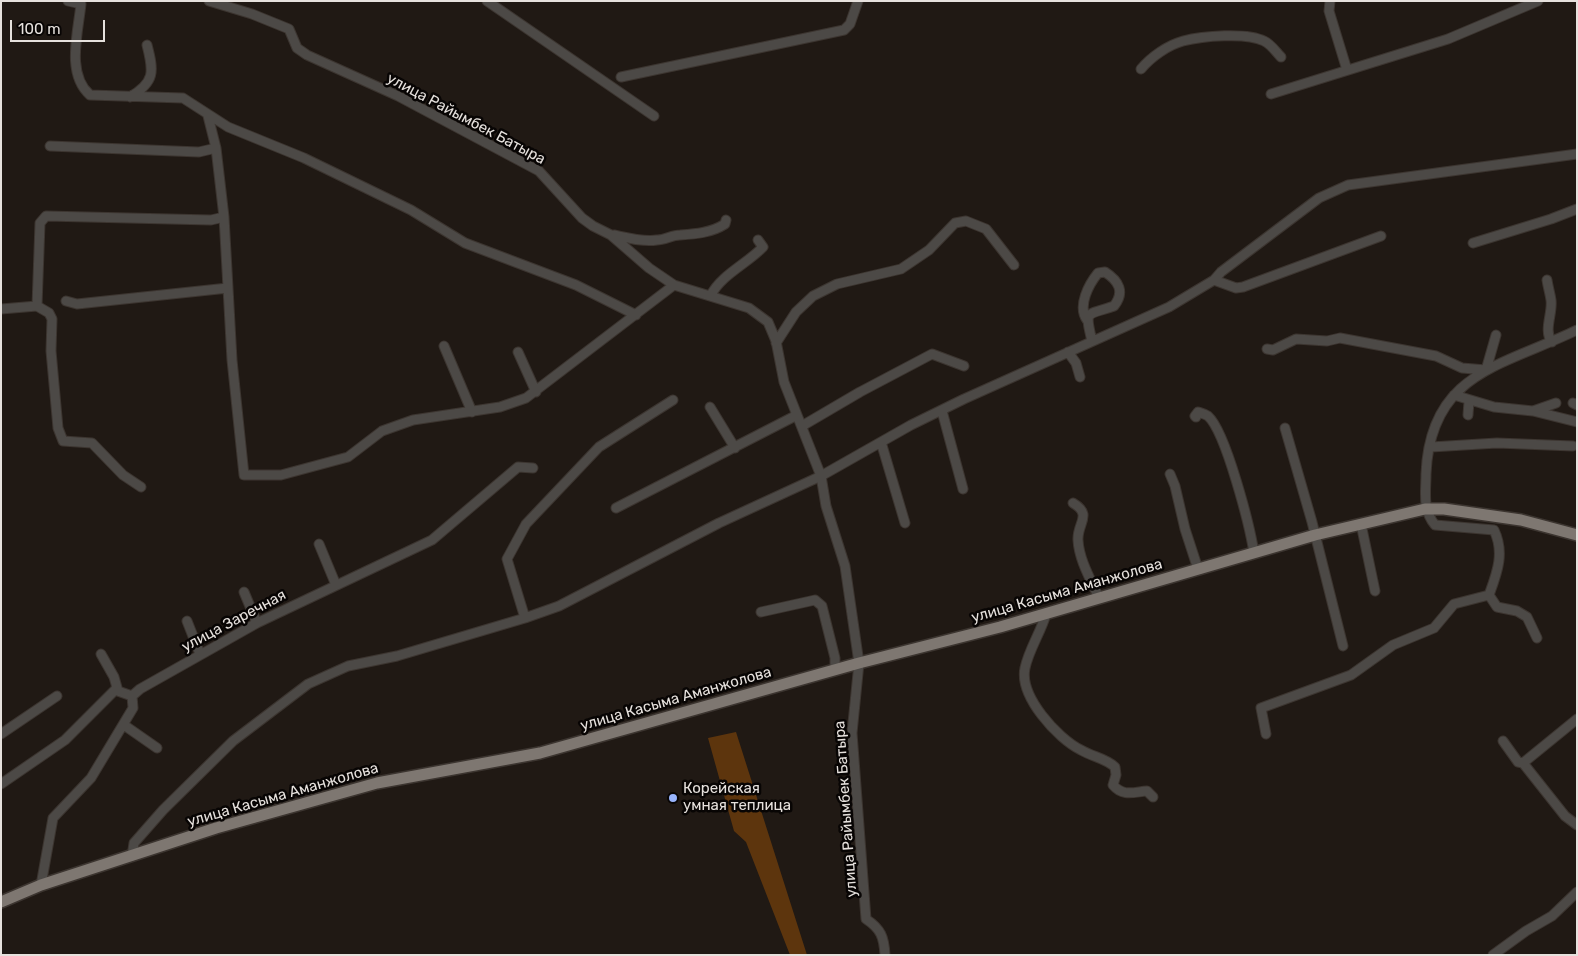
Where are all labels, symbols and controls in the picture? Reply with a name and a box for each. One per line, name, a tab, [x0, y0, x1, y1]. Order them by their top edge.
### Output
scale bar	[12, 10, 108, 42]
text: 100 m	[18, 20, 60, 38]
street label: улица Райымбек Батыра	[384, 70, 548, 168]
street label: улица Касыма Аманжолова	[969, 555, 1165, 627]
street label: улица Заречная	[179, 586, 289, 656]
street label: улица Касыма Аманжолова	[578, 663, 774, 735]
street label: улица Райымбек Батыра	[831, 720, 861, 898]
street label: улица Касыма Аманжолова	[185, 759, 381, 831]
place label: Корейская умная теплица	[683, 780, 791, 815]
marker: Корейская умная теплица	[667, 792, 679, 804]

